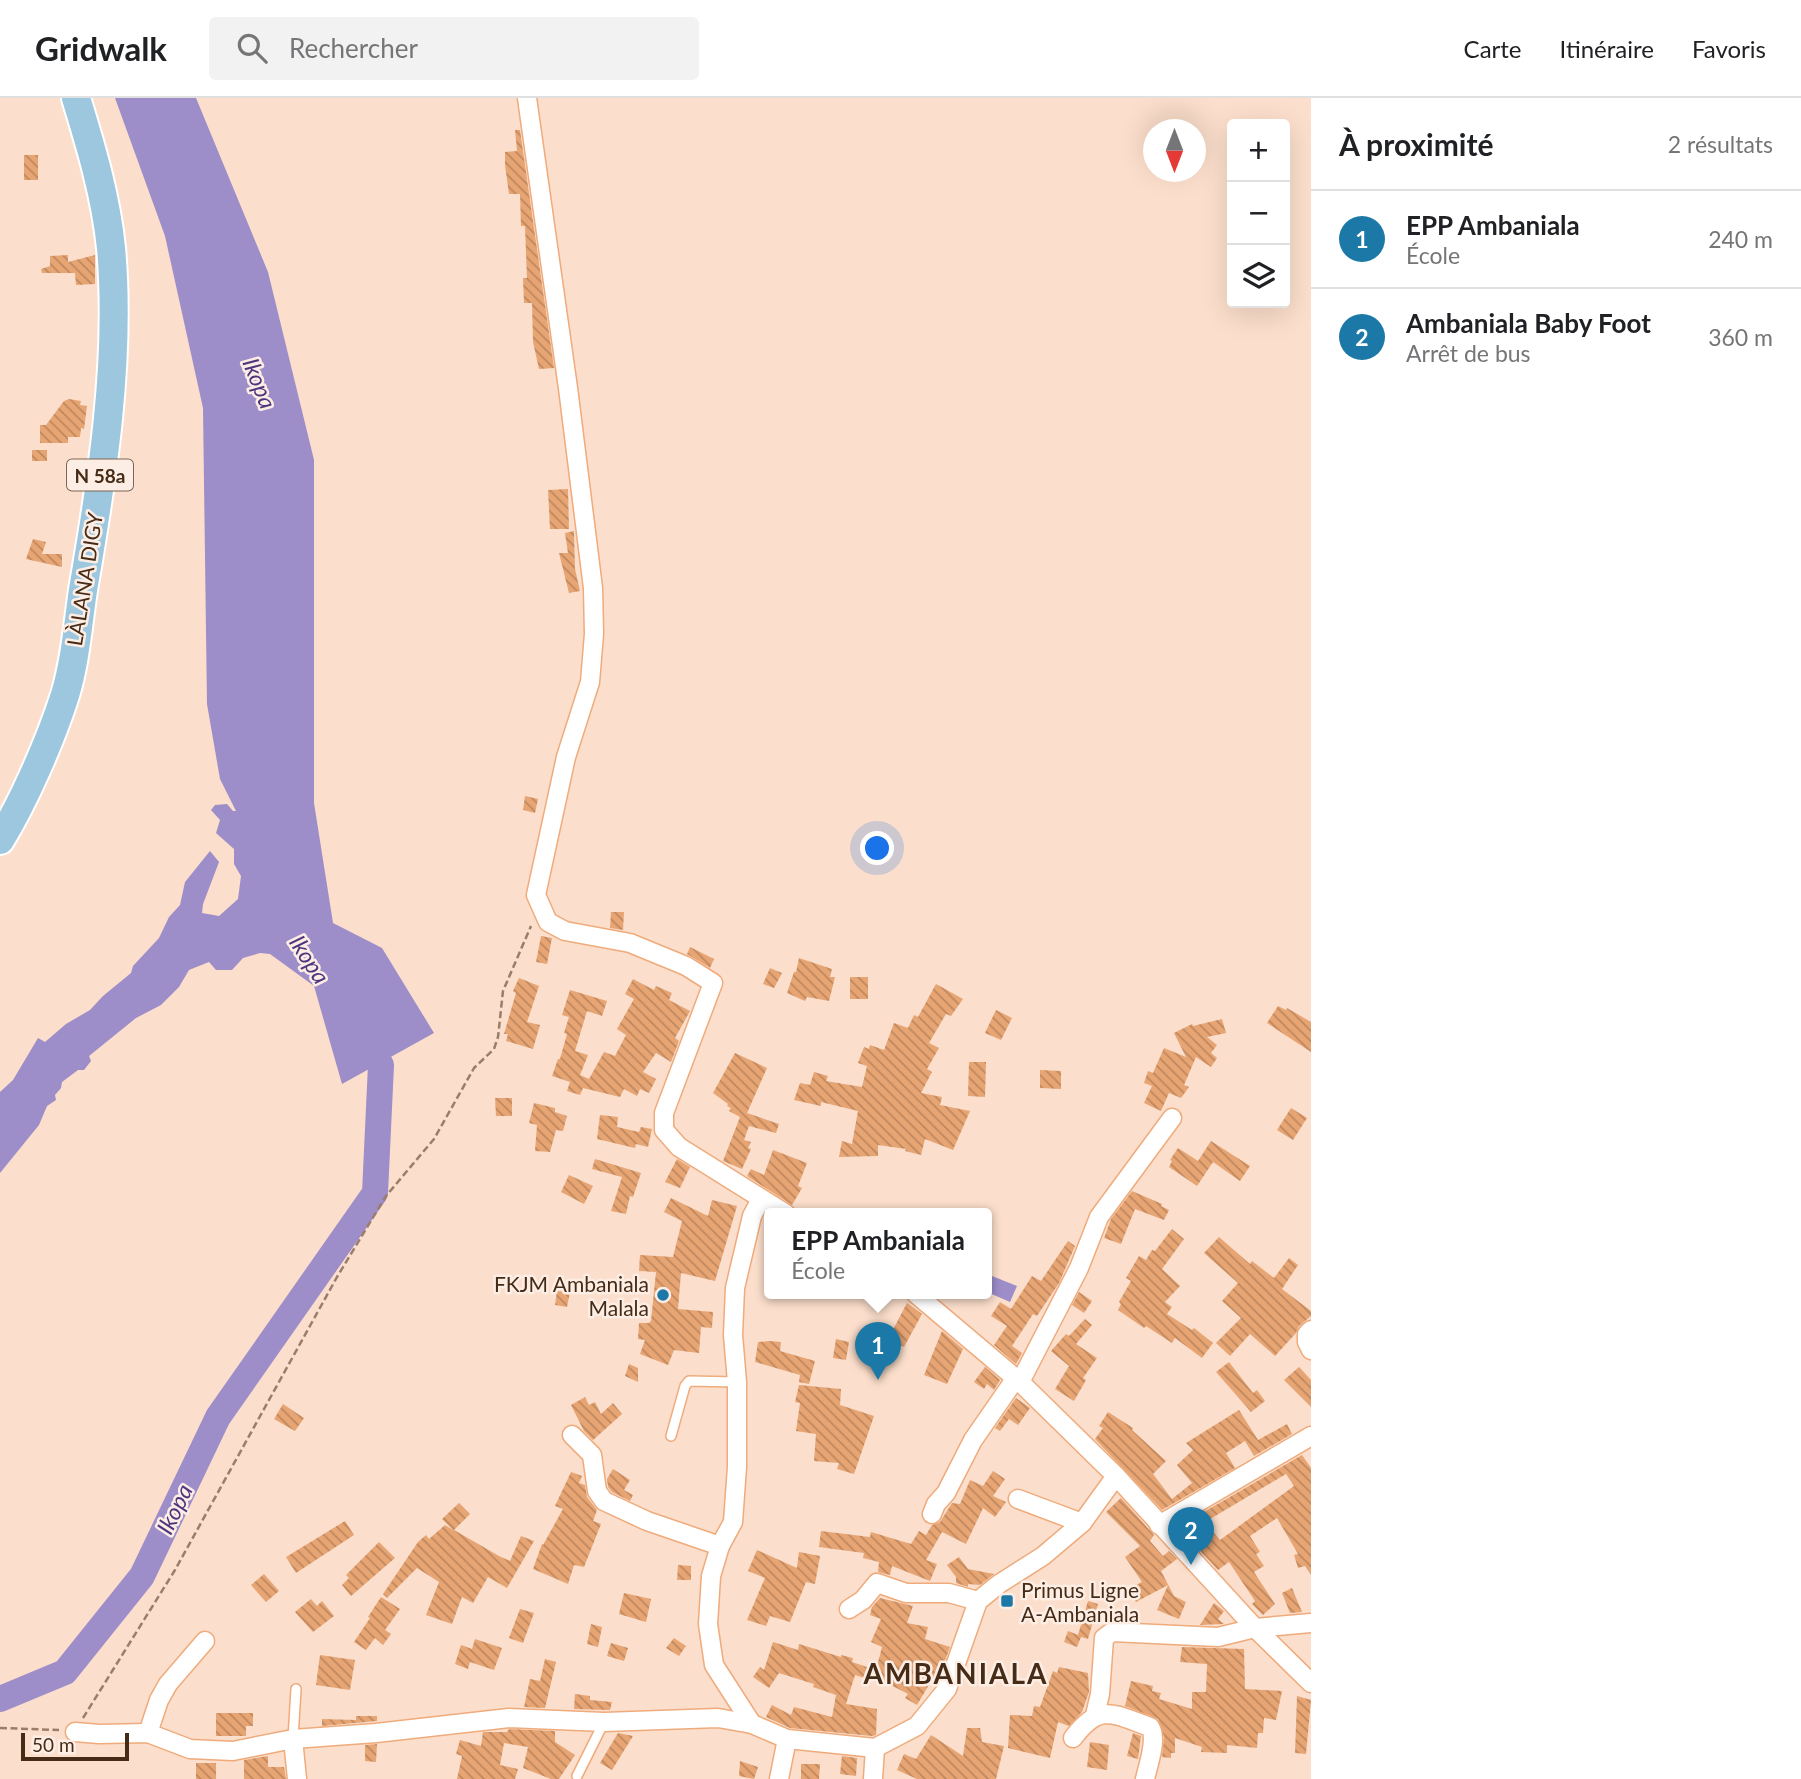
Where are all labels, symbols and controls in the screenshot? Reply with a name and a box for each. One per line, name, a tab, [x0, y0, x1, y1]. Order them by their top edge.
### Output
search box	[209, 17, 699, 80]
text: Gridwalk	[35, 28, 167, 68]
icon: search	[233, 29, 271, 67]
text: Rechercher	[289, 32, 418, 64]
text: Carte	[1464, 34, 1522, 63]
text: Itinéraire	[1560, 34, 1654, 63]
text: Favoris	[1692, 34, 1766, 63]
north arrow	[1143, 119, 1206, 182]
map controls	[1227, 119, 1290, 308]
button: +	[1227, 119, 1290, 182]
text: À proximité	[1339, 126, 1494, 162]
text: 2 résultats	[1668, 130, 1773, 158]
button: −	[1227, 182, 1290, 245]
text: EPP Ambaniala	[1406, 209, 1580, 241]
text: 1	[1355, 225, 1369, 253]
text: 240 m	[1708, 225, 1773, 253]
text: École	[1406, 241, 1460, 269]
button: layers	[1227, 245, 1290, 308]
text: Ambaniala Baby Foot	[1406, 307, 1651, 339]
text: 2	[1355, 323, 1369, 351]
text: 360 m	[1708, 323, 1773, 351]
text: Arrêt de bus	[1406, 339, 1531, 367]
water label: Ikopa	[237, 354, 283, 412]
road number: N 58a	[67, 460, 133, 490]
street label: LÀLANA DIGY	[61, 510, 107, 648]
your location	[860, 831, 894, 865]
water label: Ikopa	[284, 930, 336, 988]
popup	[764, 1208, 992, 1299]
text: EPP Ambaniala	[791, 1224, 965, 1256]
text: École	[791, 1256, 845, 1284]
place label: FKJM Ambaniala Malala	[494, 1271, 649, 1320]
marker: FKJM Ambaniala Malala	[655, 1287, 671, 1303]
pin: 1	[855, 1322, 901, 1380]
water label: Ikopa	[150, 1479, 198, 1539]
pin: 2	[1168, 1507, 1214, 1565]
place label: Primus Ligne A-Ambaniala	[1021, 1577, 1139, 1626]
marker: Primus Ligne A-Ambaniala	[999, 1593, 1015, 1609]
district label: AMBANIALA	[863, 1656, 1048, 1690]
scale bar	[21, 1730, 130, 1762]
text: 50 m	[32, 1733, 75, 1756]

